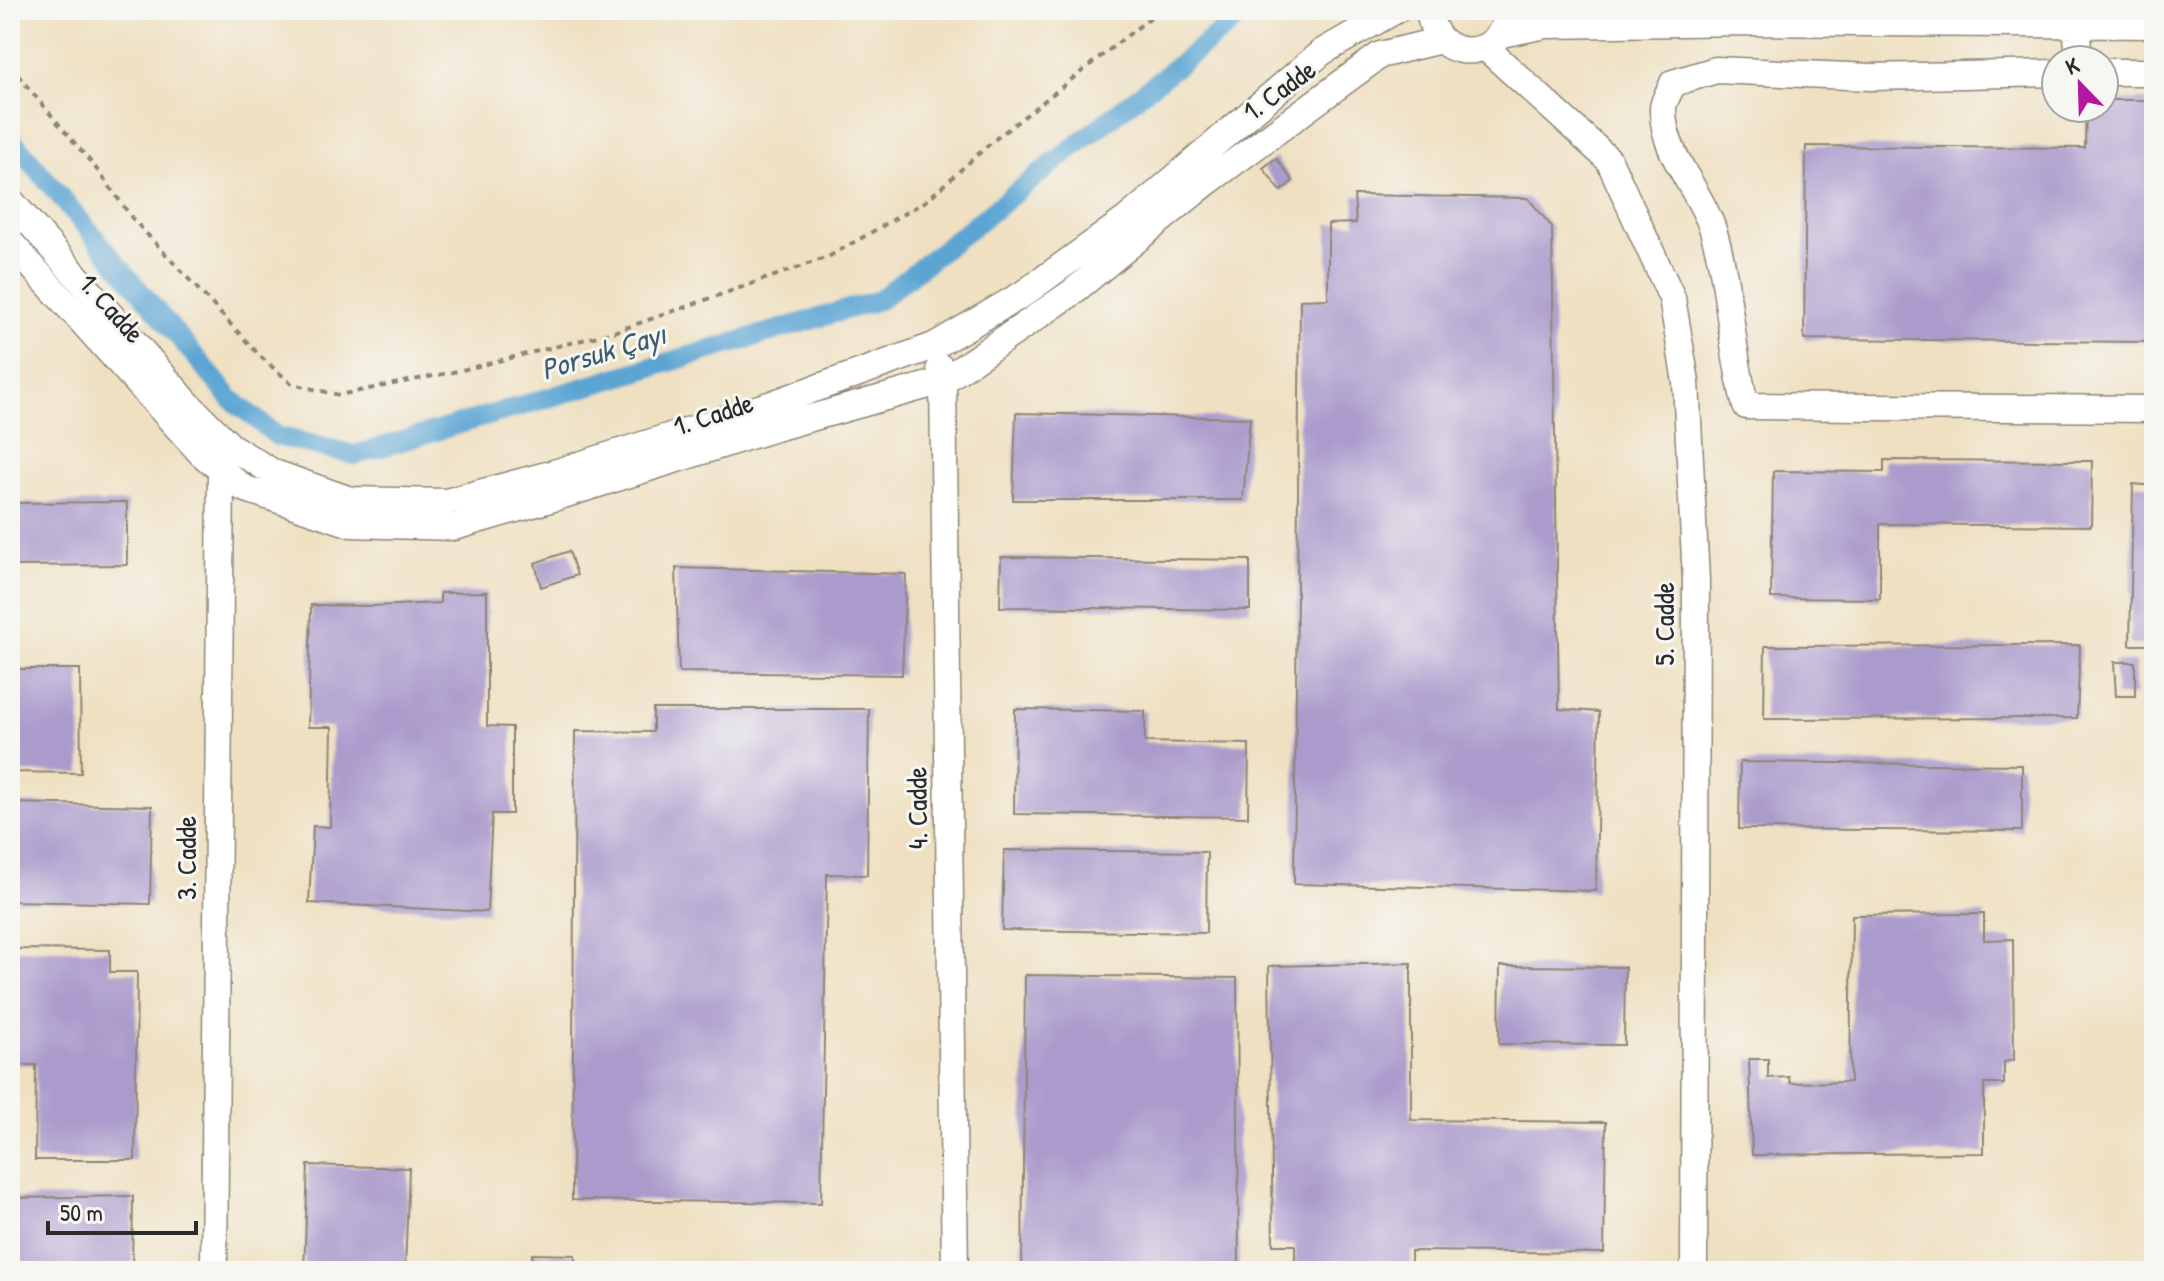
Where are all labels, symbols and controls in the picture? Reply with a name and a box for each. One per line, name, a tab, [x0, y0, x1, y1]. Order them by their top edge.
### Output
north arrow	[2040, 44, 2120, 124]
text: K	[2061, 49, 2084, 82]
street label: 1. Cadde	[1235, 51, 1323, 129]
street label: 1. Cadde	[70, 265, 154, 351]
water label: Porsuk Çayı	[536, 313, 672, 390]
street label: 1. Cadde	[668, 383, 758, 445]
street label: 5. Cadde	[1645, 582, 1683, 666]
street label: 4. Cadde	[897, 767, 937, 849]
street label: 3. Cadde	[167, 816, 205, 900]
scale bar	[48, 1185, 196, 1235]
text: 50 m	[60, 1196, 103, 1228]

